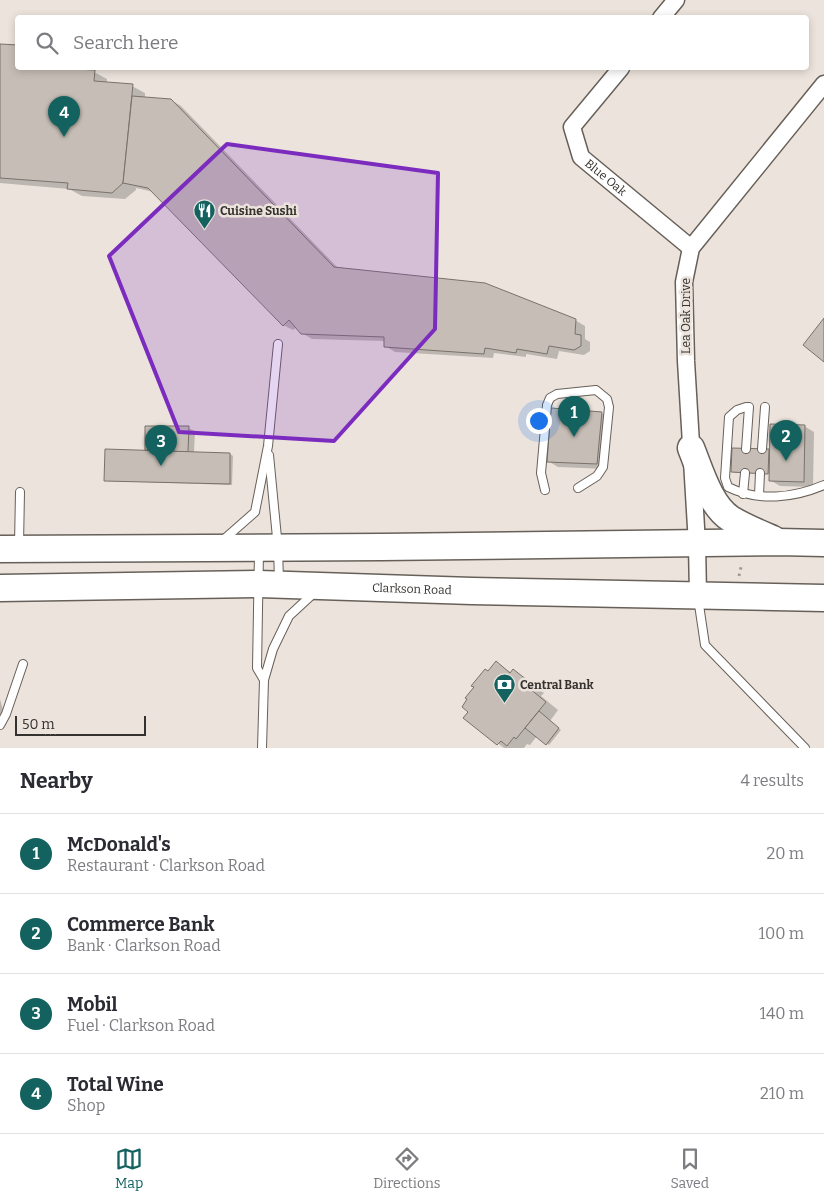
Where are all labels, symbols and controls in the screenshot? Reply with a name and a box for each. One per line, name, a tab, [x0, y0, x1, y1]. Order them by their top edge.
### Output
search box	[15, 15, 809, 70]
icon: search	[33, 29, 61, 57]
text: Search here	[73, 31, 178, 54]
pin: 4	[48, 96, 80, 137]
street label: Blue Oak	[582, 156, 629, 199]
restaurant icon: Cuisine Sushi	[192, 199, 216, 230]
place label: Cuisine Sushi	[220, 204, 297, 218]
street label: Lea Oak Drive	[679, 278, 693, 354]
pin: 1	[558, 396, 590, 437]
your location	[526, 408, 552, 434]
pin: 2	[770, 420, 802, 461]
pin: 3	[145, 425, 177, 466]
street label: Clarkson Road	[372, 581, 452, 597]
bank icon: Central Bank	[492, 673, 516, 704]
place label: Central Bank	[520, 678, 594, 692]
scale bar	[15, 713, 146, 736]
text: 50 m	[22, 716, 55, 733]
text: Nearby	[20, 768, 93, 794]
text: 4 results	[741, 771, 804, 790]
text: McDonald's	[67, 833, 171, 856]
text: 1	[33, 844, 39, 863]
text: 20 m	[767, 844, 804, 863]
text: Restaurant · Clarkson Road	[67, 856, 265, 875]
text: Commerce Bank	[67, 913, 214, 936]
text: 2	[31, 924, 41, 943]
text: 100 m	[759, 924, 804, 943]
text: Bank · Clarkson Road	[67, 936, 221, 955]
text: Mobil	[67, 993, 118, 1016]
text: 3	[31, 1004, 41, 1023]
text: 140 m	[759, 1004, 804, 1023]
text: Fuel · Clarkson Road	[67, 1016, 215, 1035]
text: Total Wine	[67, 1073, 164, 1096]
text: 4	[31, 1084, 41, 1103]
text: 210 m	[760, 1084, 804, 1103]
text: Shop	[67, 1096, 105, 1115]
tab: Map	[115, 1145, 143, 1192]
tab: Directions	[373, 1145, 441, 1192]
tab: Saved	[671, 1145, 709, 1192]

